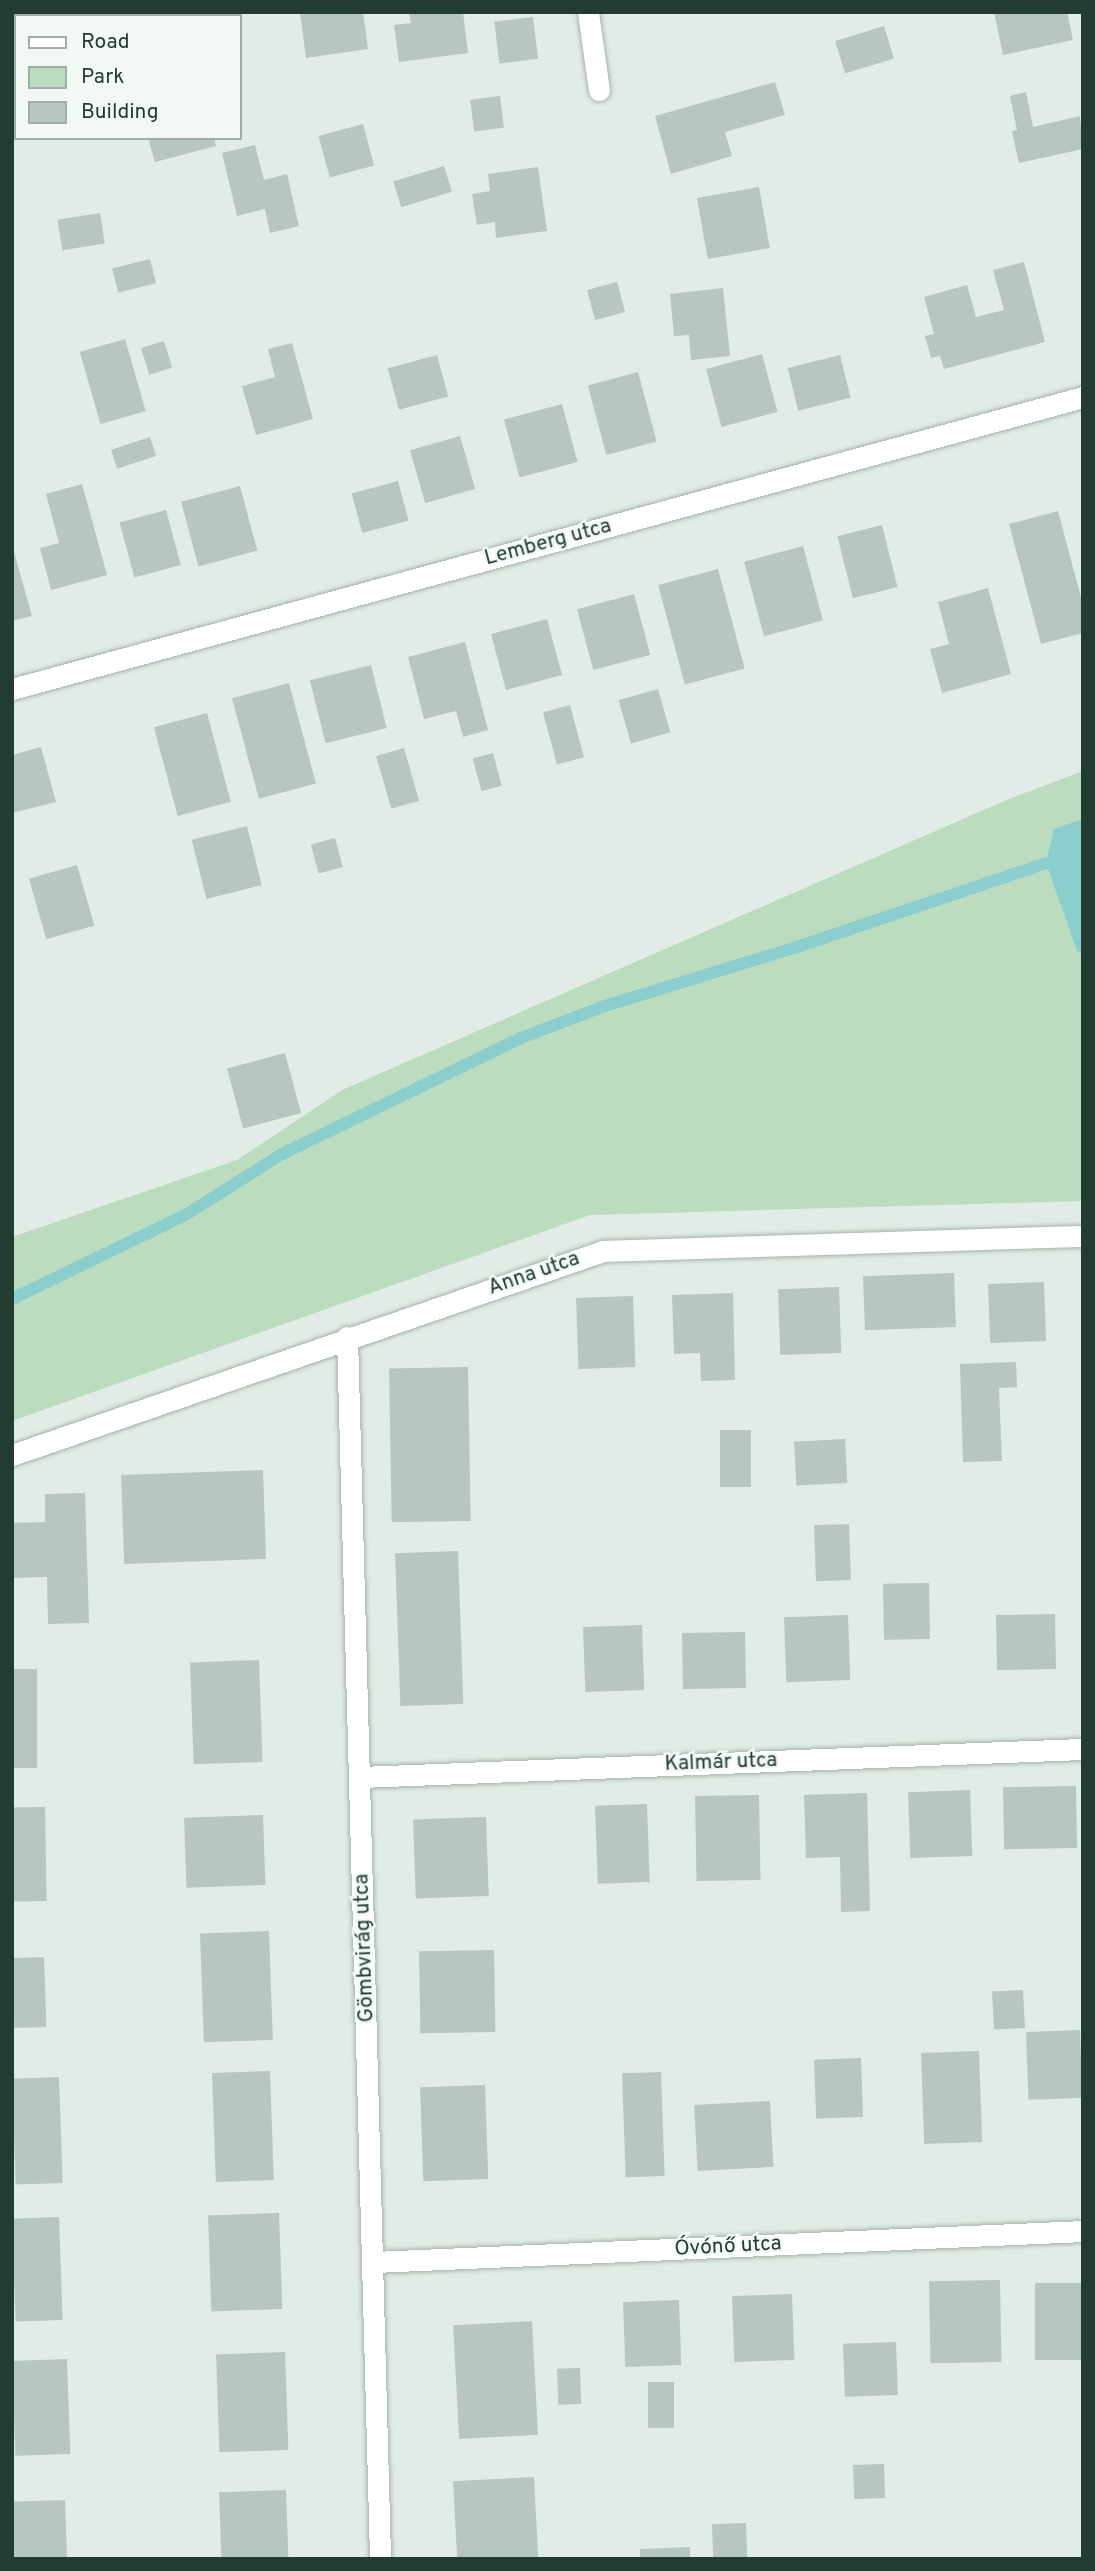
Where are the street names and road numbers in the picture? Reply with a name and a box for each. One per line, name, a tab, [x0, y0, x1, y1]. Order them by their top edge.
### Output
street label: Lemberg utca	[482, 514, 614, 572]
street label: Anna utca	[485, 1247, 583, 1301]
street label: Kalmár utca	[664, 1748, 778, 1778]
street label: Gömbvirág utca	[350, 1873, 380, 2023]
street label: Óvónő utca	[674, 2232, 782, 2262]

